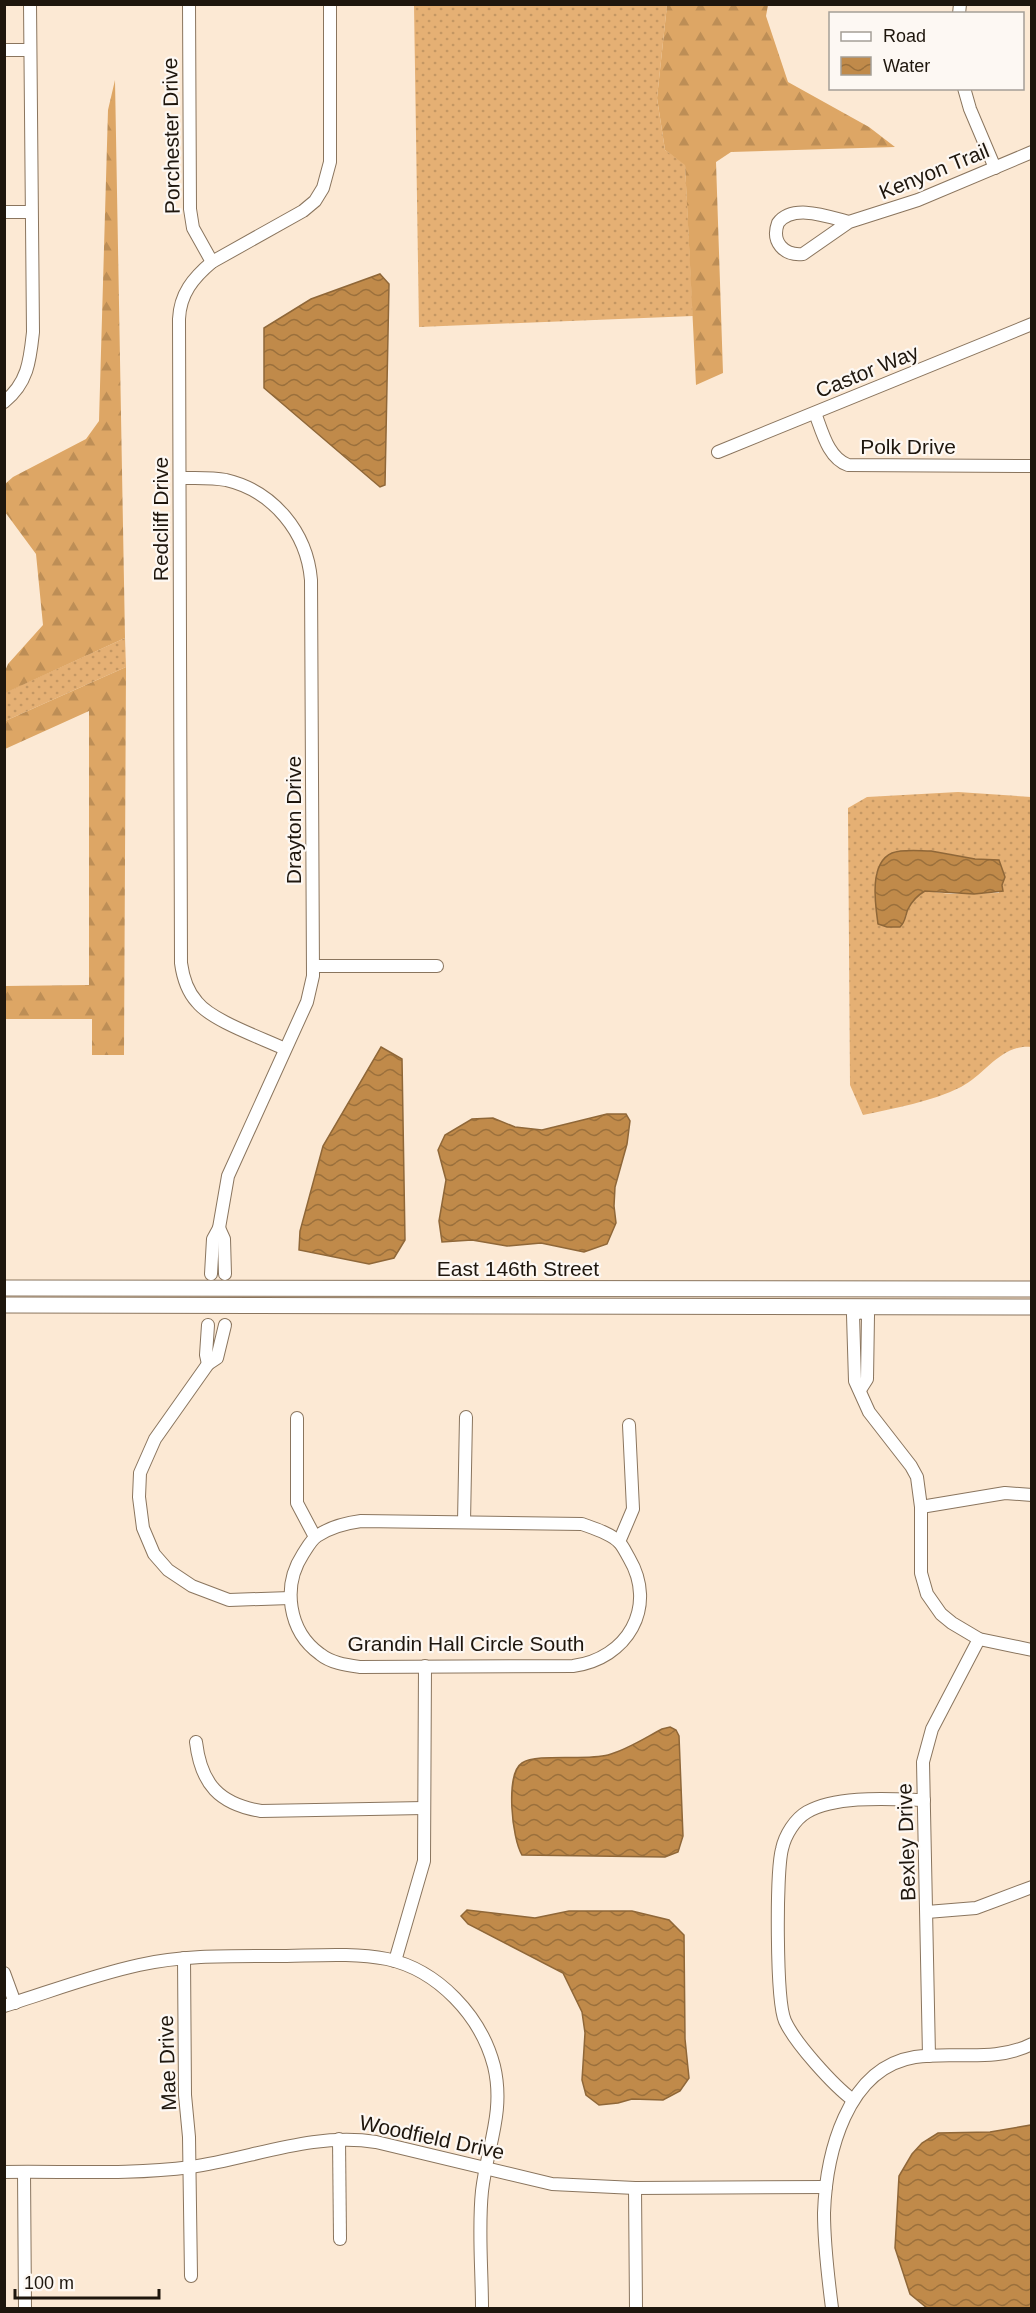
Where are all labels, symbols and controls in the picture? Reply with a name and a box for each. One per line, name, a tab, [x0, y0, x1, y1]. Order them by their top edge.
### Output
legend	[829, 12, 1024, 90]
text: Road	[883, 26, 926, 46]
text: Water	[883, 56, 930, 76]
street label: Porchester Drive	[158, 58, 184, 214]
street label: Kenyon Trail	[876, 138, 992, 204]
street label: Castor Way	[812, 340, 922, 402]
street label: Polk Drive	[860, 435, 956, 458]
street label: Redcliff Drive	[149, 457, 172, 581]
street label: Drayton Drive	[282, 756, 305, 884]
street label: East 146th Street	[437, 1257, 599, 1280]
street label: Grandin Hall Circle South	[348, 1632, 584, 1655]
street label: Bexley Drive	[892, 1783, 920, 1901]
street label: Mae Drive	[154, 2015, 180, 2111]
street label: Woodfield Drive	[357, 2110, 507, 2164]
scale bar	[15, 2262, 159, 2300]
text: 100 m	[24, 2273, 74, 2293]

